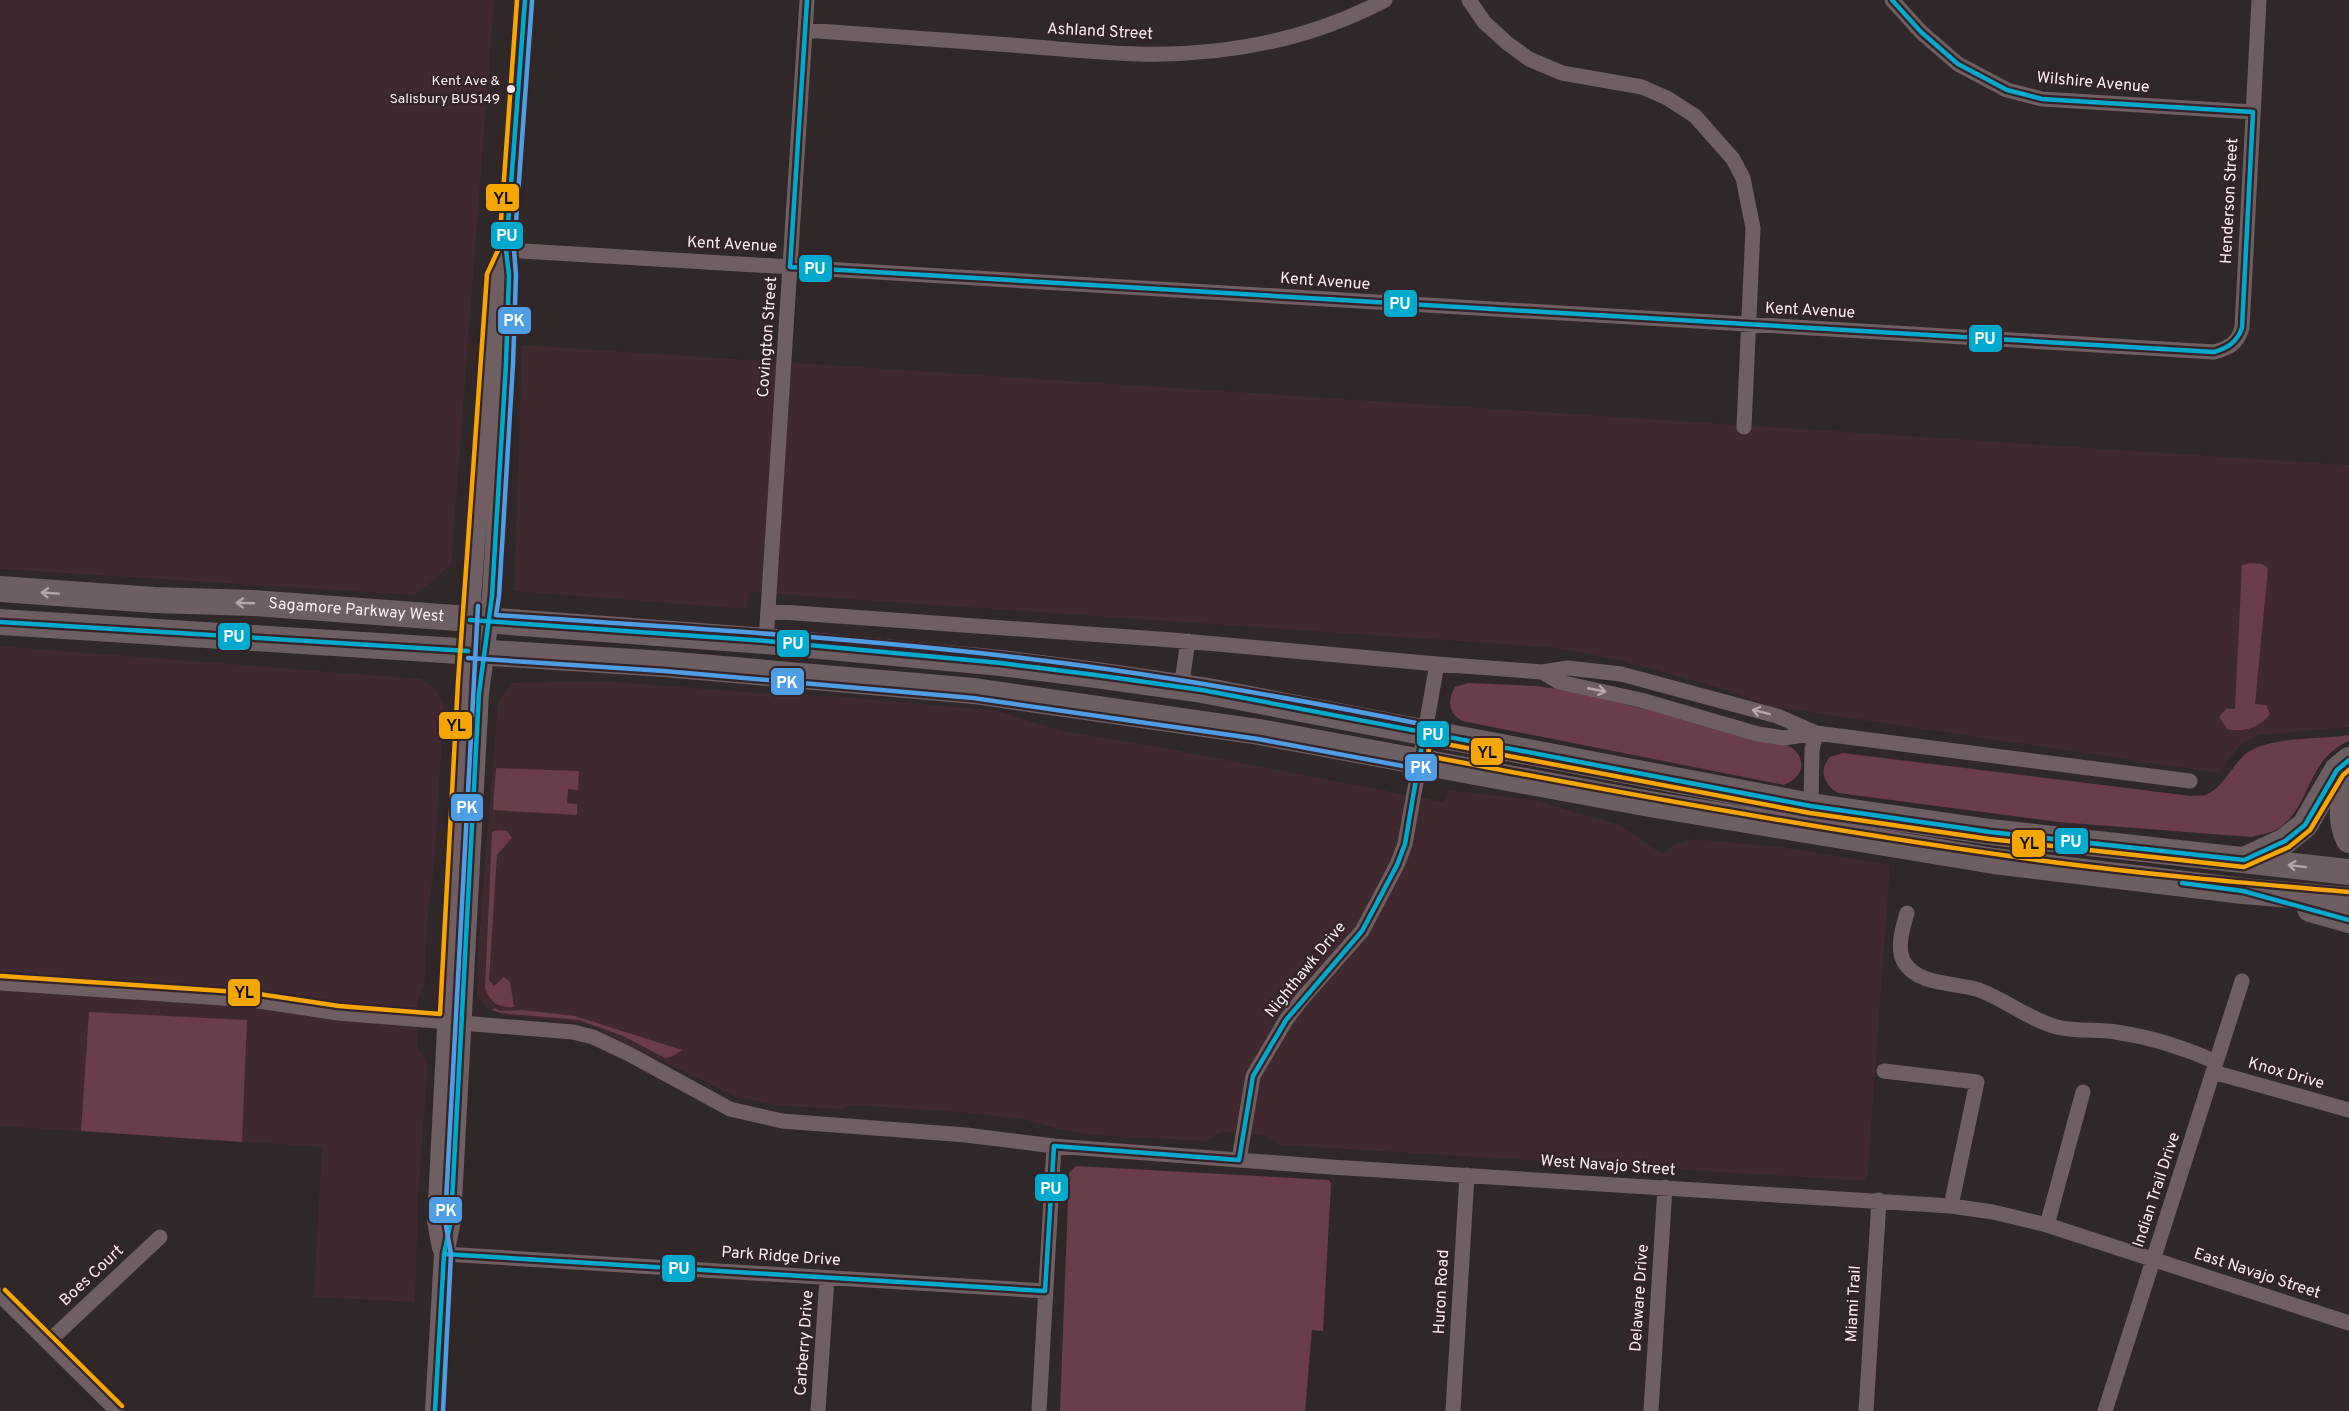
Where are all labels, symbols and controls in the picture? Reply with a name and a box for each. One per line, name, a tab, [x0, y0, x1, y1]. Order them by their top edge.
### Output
street label: Ashland Street	[1046, 19, 1154, 45]
street label: Wilshire Avenue	[2036, 68, 2150, 98]
place label: Kent Ave & Salisbury BUS149	[389, 73, 501, 108]
marker: Kent Ave & Salisbury BUS149	[505, 83, 517, 95]
street label: Henderson Street	[2217, 138, 2243, 264]
line badge: YL	[485, 183, 520, 212]
text: YL	[493, 190, 513, 210]
line badge: PU	[490, 221, 524, 250]
text: PU	[496, 227, 518, 247]
street label: Kent Avenue	[686, 233, 778, 257]
line badge: PU	[798, 254, 833, 283]
text: PU	[804, 260, 826, 280]
street label: Kent Avenue	[1279, 269, 1371, 295]
street label: Covington Street	[754, 276, 782, 398]
line badge: PU	[1383, 289, 1418, 318]
text: PU	[1389, 295, 1411, 315]
street label: Kent Avenue	[1764, 299, 1856, 323]
line badge: PK	[497, 306, 532, 335]
text: PK	[503, 312, 525, 332]
line badge: PU	[1968, 324, 2003, 353]
text: PU	[1974, 330, 1996, 350]
one-way arrow	[40, 587, 60, 598]
street label: Sagamore Parkway West	[268, 594, 445, 627]
one-way arrow	[235, 597, 255, 609]
line badge: PU	[217, 622, 251, 651]
text: PU	[223, 628, 245, 648]
line badge: PU	[776, 629, 810, 658]
text: PU	[782, 635, 804, 655]
line badge: PK	[770, 667, 805, 696]
text: PK	[776, 674, 798, 694]
one-way arrow	[1587, 685, 1607, 696]
one-way arrow	[1752, 706, 1772, 717]
line badge: YL	[438, 711, 473, 740]
text: YL	[446, 717, 466, 737]
line badge: PU	[1416, 720, 1450, 748]
text: PU	[1422, 726, 1444, 746]
line badge: YL	[1470, 737, 1504, 766]
text: YL	[1477, 744, 1497, 764]
line badge: PK	[1404, 753, 1438, 782]
text: PK	[1410, 759, 1432, 779]
line badge: PK	[450, 793, 484, 822]
text: PK	[456, 799, 478, 819]
line badge: PU	[2054, 827, 2089, 855]
line badge: YL	[2011, 829, 2046, 858]
text: PU	[2060, 833, 2082, 853]
text: YL	[2019, 835, 2039, 855]
one-way arrow	[2287, 861, 2307, 872]
street label: Nighthawk Drive	[1261, 918, 1351, 1022]
line badge: YL	[227, 978, 261, 1007]
text: YL	[234, 984, 254, 1004]
street label: Knox Drive	[2246, 1054, 2326, 1094]
street label: Indian Trail Drive	[2129, 1130, 2185, 1250]
street label: West Navajo Street	[1540, 1151, 1676, 1181]
line badge: PU	[1034, 1173, 1069, 1202]
text: PU	[1040, 1180, 1062, 1200]
line badge: PK	[428, 1196, 463, 1224]
text: PK	[435, 1202, 457, 1222]
street label: Boes Court	[56, 1241, 128, 1311]
street label: Park Ridge Drive	[721, 1243, 841, 1271]
street label: Delaware Drive	[1626, 1244, 1654, 1352]
street label: East Navajo Street	[2191, 1244, 2323, 1304]
street label: Huron Road	[1430, 1249, 1454, 1335]
line badge: PU	[661, 1254, 696, 1283]
text: PU	[668, 1260, 690, 1280]
street label: Miami Trail	[1842, 1265, 1866, 1343]
street label: Carberry Drive	[791, 1290, 819, 1396]

